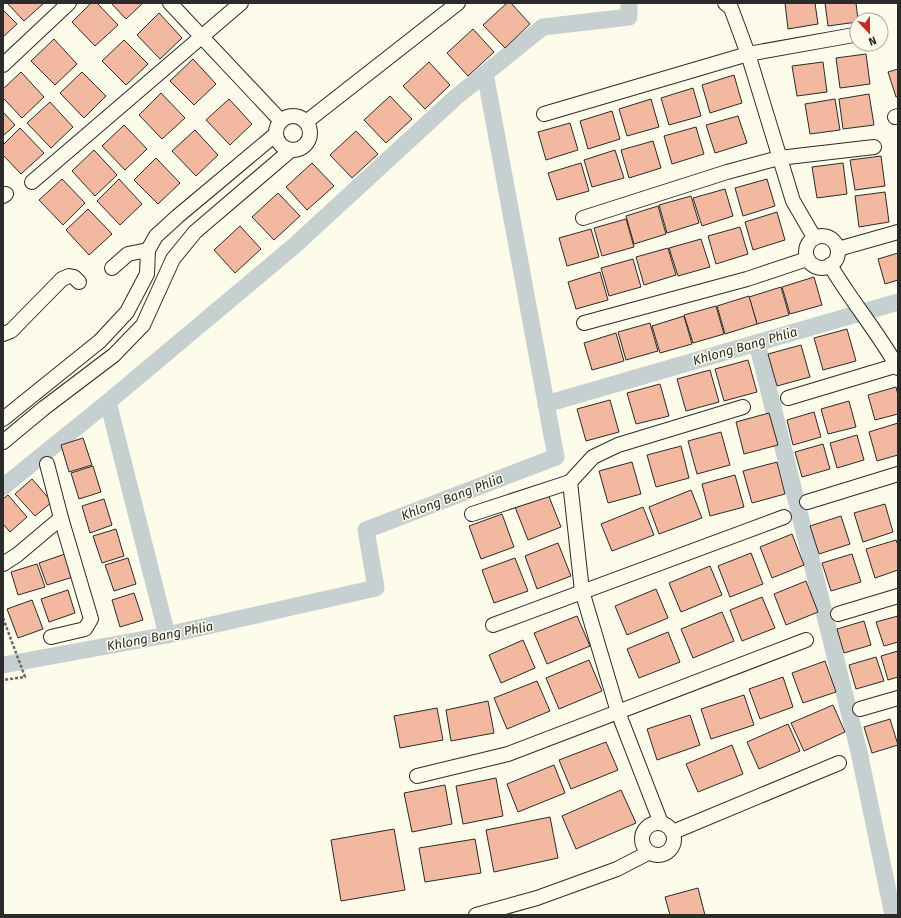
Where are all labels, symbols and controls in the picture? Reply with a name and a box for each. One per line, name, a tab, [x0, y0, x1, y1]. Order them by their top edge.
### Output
north arrow	[849, 12, 889, 52]
text: N	[867, 33, 878, 48]
water label: Khlong Bang Phlia	[691, 324, 799, 368]
water label: Khlong Bang Phlia	[399, 471, 505, 523]
water label: Khlong Bang Phlia	[106, 618, 214, 654]

